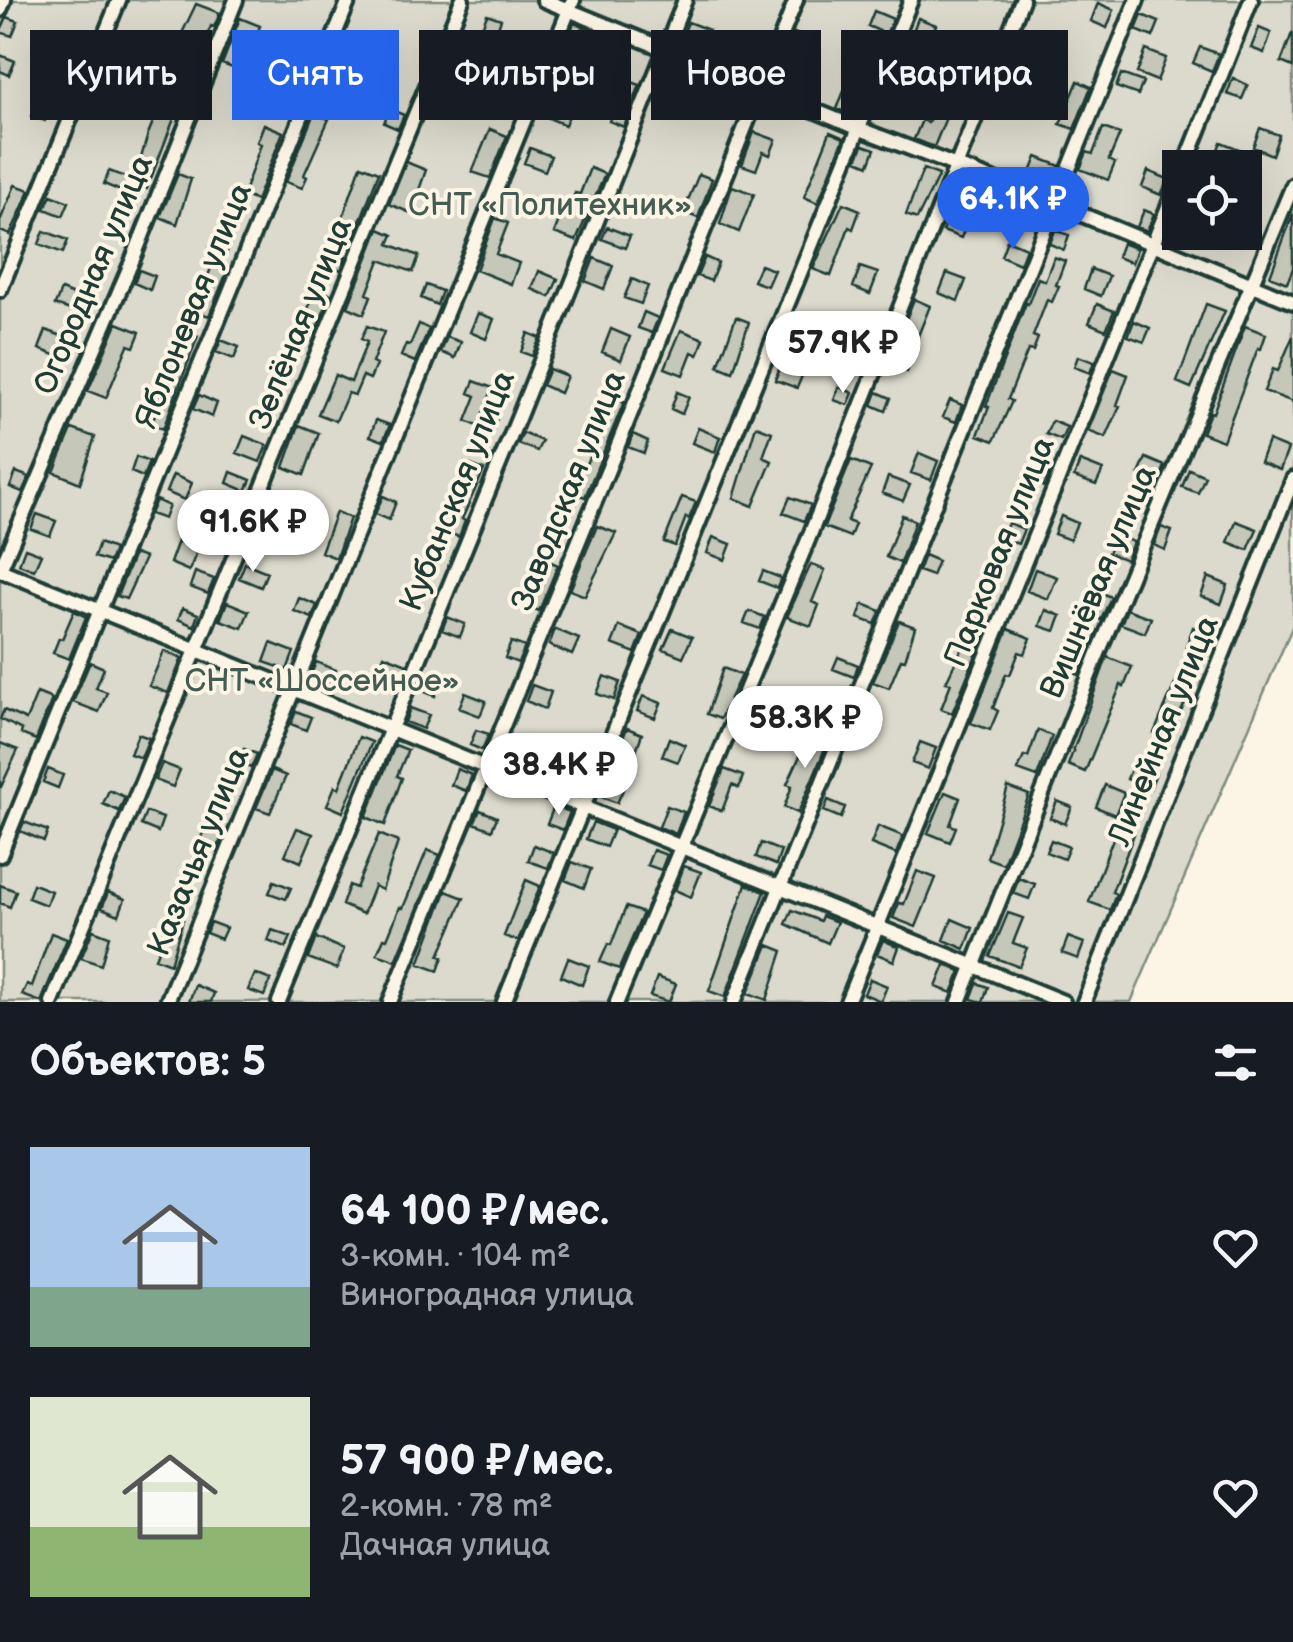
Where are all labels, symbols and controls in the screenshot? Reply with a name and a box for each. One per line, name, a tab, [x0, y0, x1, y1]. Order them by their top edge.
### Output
chip: Купить	[30, 30, 212, 120]
chip: Снять	[232, 30, 399, 120]
chip: Фильтры	[419, 30, 631, 120]
chip: Новое	[651, 30, 821, 120]
chip: Квартира	[841, 30, 1068, 120]
street label: Огородная улица	[26, 149, 162, 401]
map controls	[1162, 150, 1262, 250]
button: locate	[1162, 150, 1262, 250]
pin: 64.1K ₽	[921, 167, 1105, 252]
street label: Яблоневая улица	[127, 177, 261, 434]
text: 64.1K ₽	[959, 180, 1067, 219]
park label: СНТ «Политехник»	[408, 186, 692, 225]
street label: Зелёная улица	[241, 213, 361, 435]
pin: 57.9K ₽	[751, 311, 935, 396]
text: 57.9K ₽	[788, 324, 898, 363]
street label: Кубанская улица	[392, 365, 524, 617]
street label: Заводская улица	[503, 365, 635, 617]
street label: Парковая улица	[936, 431, 1064, 673]
street label: Вишнёвая улица	[1032, 460, 1166, 704]
pin: 91.6K ₽	[161, 490, 345, 575]
text: 91.6K ₽	[199, 503, 307, 542]
street label: Линейная улица	[1100, 610, 1228, 853]
park label: СНТ «Шоссейное»	[184, 662, 460, 701]
pin: 58.3K ₽	[713, 686, 897, 771]
text: 58.3K ₽	[749, 699, 861, 738]
pin: 38.4K ₽	[467, 733, 651, 818]
street label: Казачья улица	[139, 742, 259, 962]
text: 38.4K ₽	[503, 746, 615, 785]
icon: filters	[1208, 1035, 1263, 1090]
text: Объектов: 5	[30, 1037, 266, 1088]
text: 64 100 ₽/мес.	[340, 1186, 609, 1237]
icon: home	[110, 1187, 230, 1307]
icon: heart	[1208, 1220, 1263, 1275]
text: 3-комн. · 104 m²	[340, 1237, 571, 1276]
text: Виноградная улица	[340, 1276, 634, 1315]
text: 57 900 ₽/мес.	[340, 1436, 613, 1487]
icon: home	[110, 1437, 230, 1557]
icon: heart	[1208, 1470, 1263, 1525]
text: 2-комн. · 78 m²	[340, 1487, 553, 1526]
text: Дачная улица	[340, 1526, 550, 1565]

